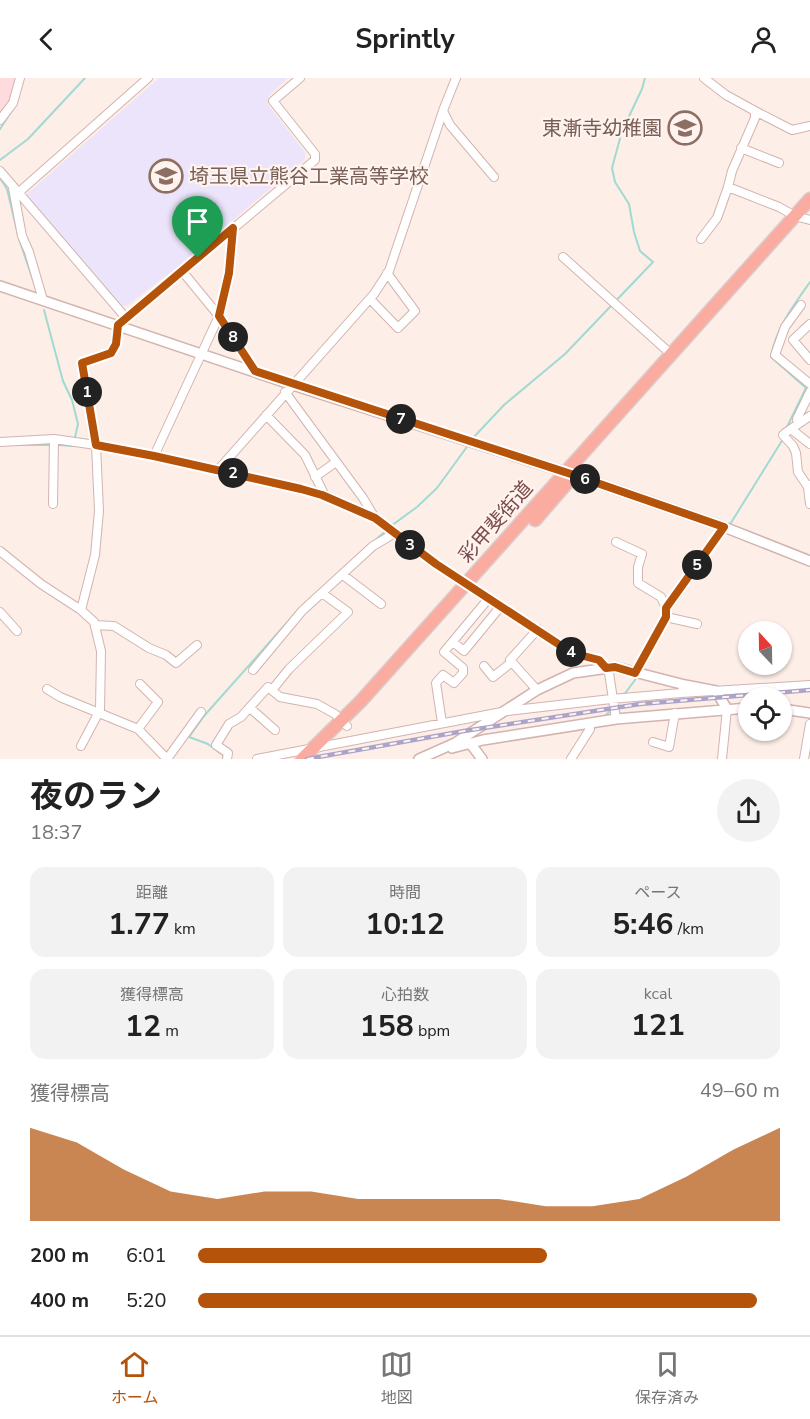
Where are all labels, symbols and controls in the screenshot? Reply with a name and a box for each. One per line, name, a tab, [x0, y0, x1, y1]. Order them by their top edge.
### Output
text: Sprintly	[355, 21, 455, 58]
icon: back	[30, 23, 63, 56]
icon: person	[747, 23, 780, 56]
school or university icon: 東漸寺幼稚園	[667, 110, 703, 146]
place label: 東漸寺幼稚園	[542, 115, 662, 142]
school or university icon: 埼玉県立熊谷工業高等学校	[148, 158, 184, 194]
place label: 埼玉県立熊谷工業高等学校	[189, 163, 429, 190]
pin	[172, 196, 223, 258]
icon: arrive	[181, 205, 214, 238]
pin: 8	[218, 322, 248, 352]
text: 8	[228, 326, 238, 348]
pin: 1	[72, 377, 102, 407]
text: 1	[82, 381, 92, 403]
pin: 7	[386, 404, 416, 434]
text: 7	[396, 408, 406, 430]
pin: 2	[218, 458, 248, 488]
text: 2	[228, 462, 238, 484]
pin: 6	[570, 464, 600, 494]
text: 6	[580, 468, 590, 490]
street label: 彩甲斐街道	[453, 475, 539, 569]
pin: 3	[395, 530, 425, 560]
text: 3	[405, 534, 415, 556]
pin: 5	[682, 550, 712, 580]
text: 5	[692, 554, 702, 576]
north arrow	[738, 621, 792, 675]
map controls	[738, 621, 792, 741]
pin: 4	[556, 637, 586, 667]
text: 4	[566, 641, 576, 663]
button: locate	[738, 687, 792, 741]
text: 夜のラン	[30, 774, 162, 819]
button: share	[717, 779, 780, 842]
text: 18:37	[30, 819, 83, 846]
text: 距離	[136, 882, 168, 904]
text: 時間	[389, 882, 421, 904]
text: ペース	[634, 882, 682, 904]
text: 1.77	[108, 904, 170, 945]
text: 10:12	[365, 904, 445, 945]
text: 5:46	[612, 904, 674, 945]
text: km	[170, 918, 196, 940]
text: /km	[674, 918, 704, 940]
text: kcal	[644, 983, 672, 1005]
text: 獲得標高	[120, 984, 184, 1006]
text: 心拍数	[381, 984, 429, 1006]
text: 121	[631, 1005, 685, 1046]
text: 12	[125, 1006, 161, 1047]
text: 158	[360, 1006, 414, 1047]
text: m	[161, 1020, 179, 1042]
text: bpm	[414, 1020, 450, 1042]
text: 49–60 m	[700, 1077, 780, 1104]
text: 獲得標高	[30, 1080, 110, 1107]
text: 200 m	[30, 1242, 89, 1269]
text: 6:01	[126, 1242, 167, 1269]
text: 400 m	[30, 1287, 89, 1314]
text: 5:20	[126, 1287, 167, 1314]
tab: ホーム	[111, 1348, 158, 1409]
tab: 地図	[380, 1348, 413, 1409]
tab: 保存済み	[635, 1348, 699, 1409]

